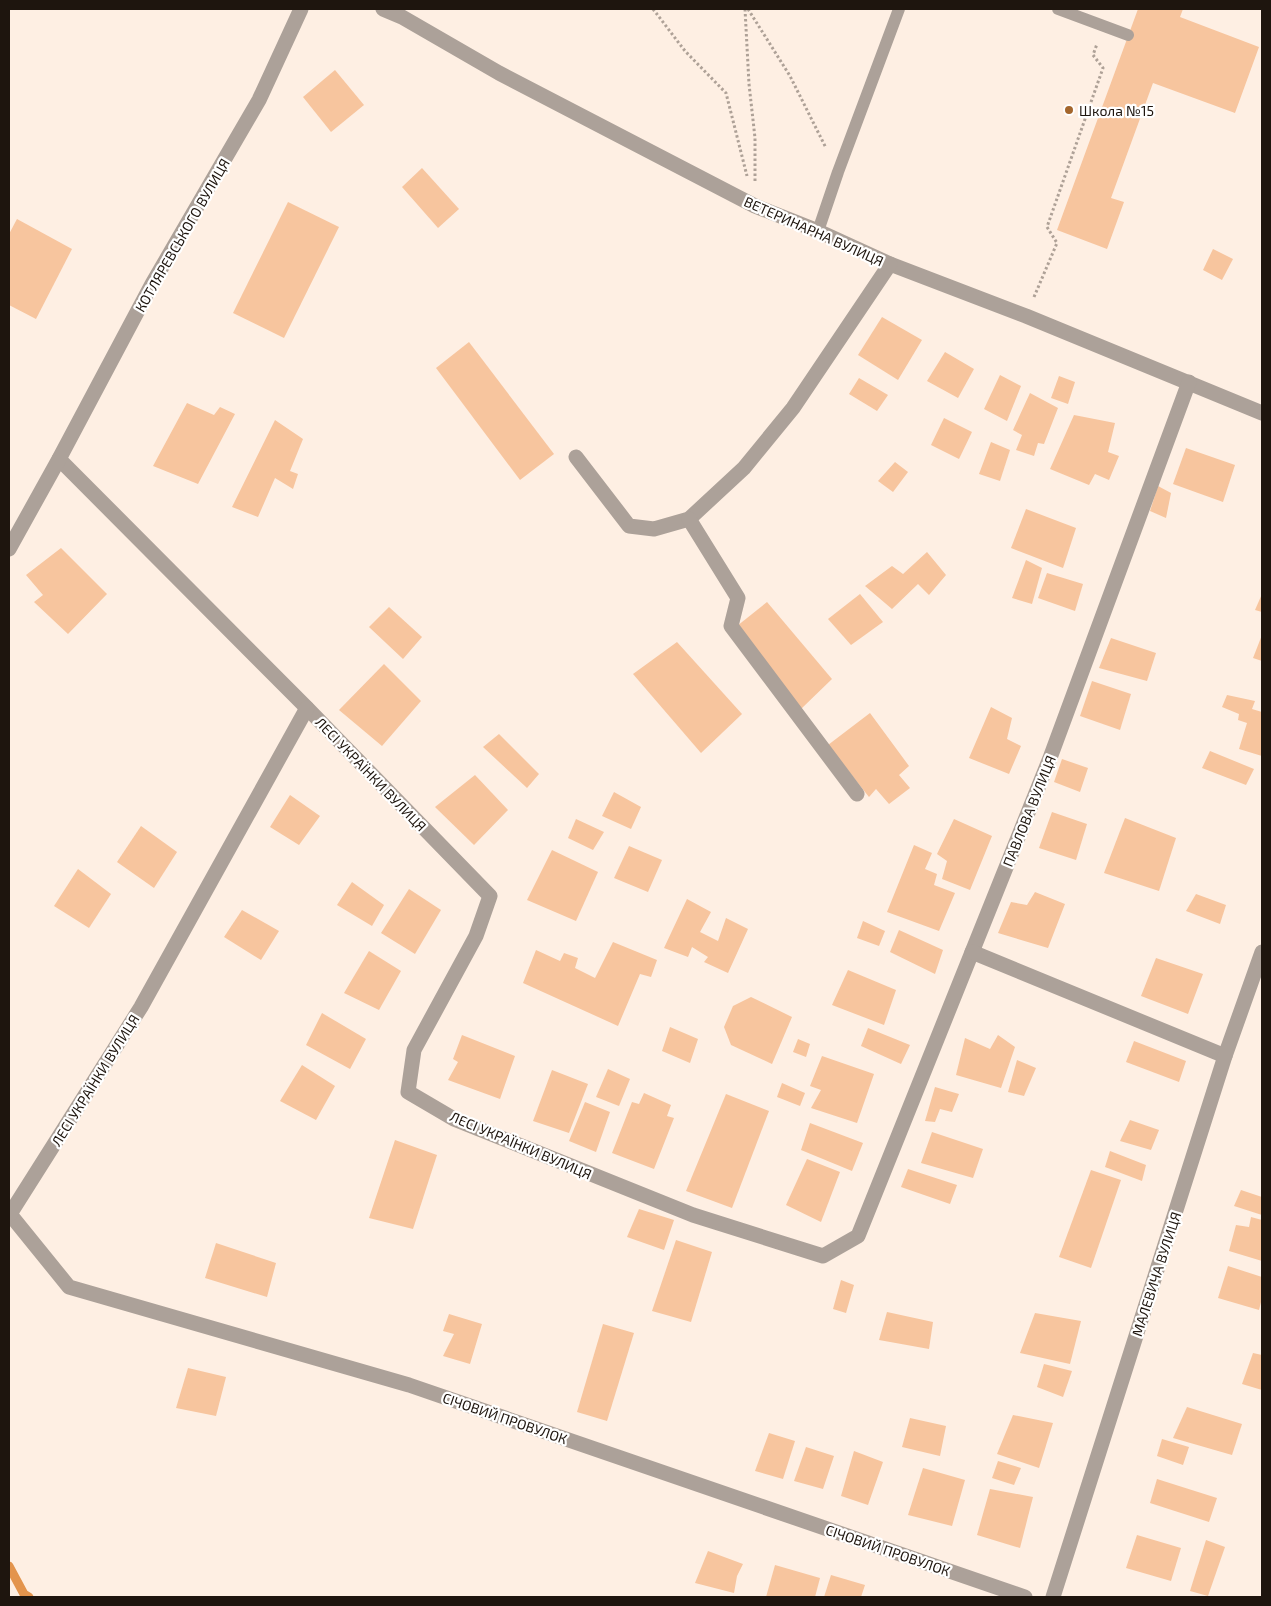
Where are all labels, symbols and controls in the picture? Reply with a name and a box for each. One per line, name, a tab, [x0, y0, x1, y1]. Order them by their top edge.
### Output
place label: Школа №15	[1079, 102, 1154, 119]
marker: Школа №15	[1063, 104, 1075, 116]
street label: КОТЛЯРЕВСЬКОГО ВУЛИЦЯ	[131, 155, 233, 315]
street label: ВЕТЕРИНАРНА ВУЛИЦЯ	[742, 193, 886, 269]
street label: ЛЕСІ УКРАЇНКИ ВУЛИЦЯ	[312, 713, 430, 835]
street label: ПАВЛОВА ВУЛИЦЯ	[999, 753, 1059, 869]
street label: ЛЕСІ УКРАЇНКИ ВУЛИЦЯ	[47, 1011, 143, 1149]
street label: ЛЕСІ УКРАЇНКИ ВУЛИЦЯ	[448, 1107, 594, 1183]
street label: МАЛЕВИЧА ВУЛИЦЯ	[1128, 1210, 1184, 1338]
street label: СІЧОВИЙ ПРОВУЛОК	[440, 1389, 570, 1447]
street label: СІЧОВИЙ ПРОВУЛОК	[823, 1521, 953, 1579]

